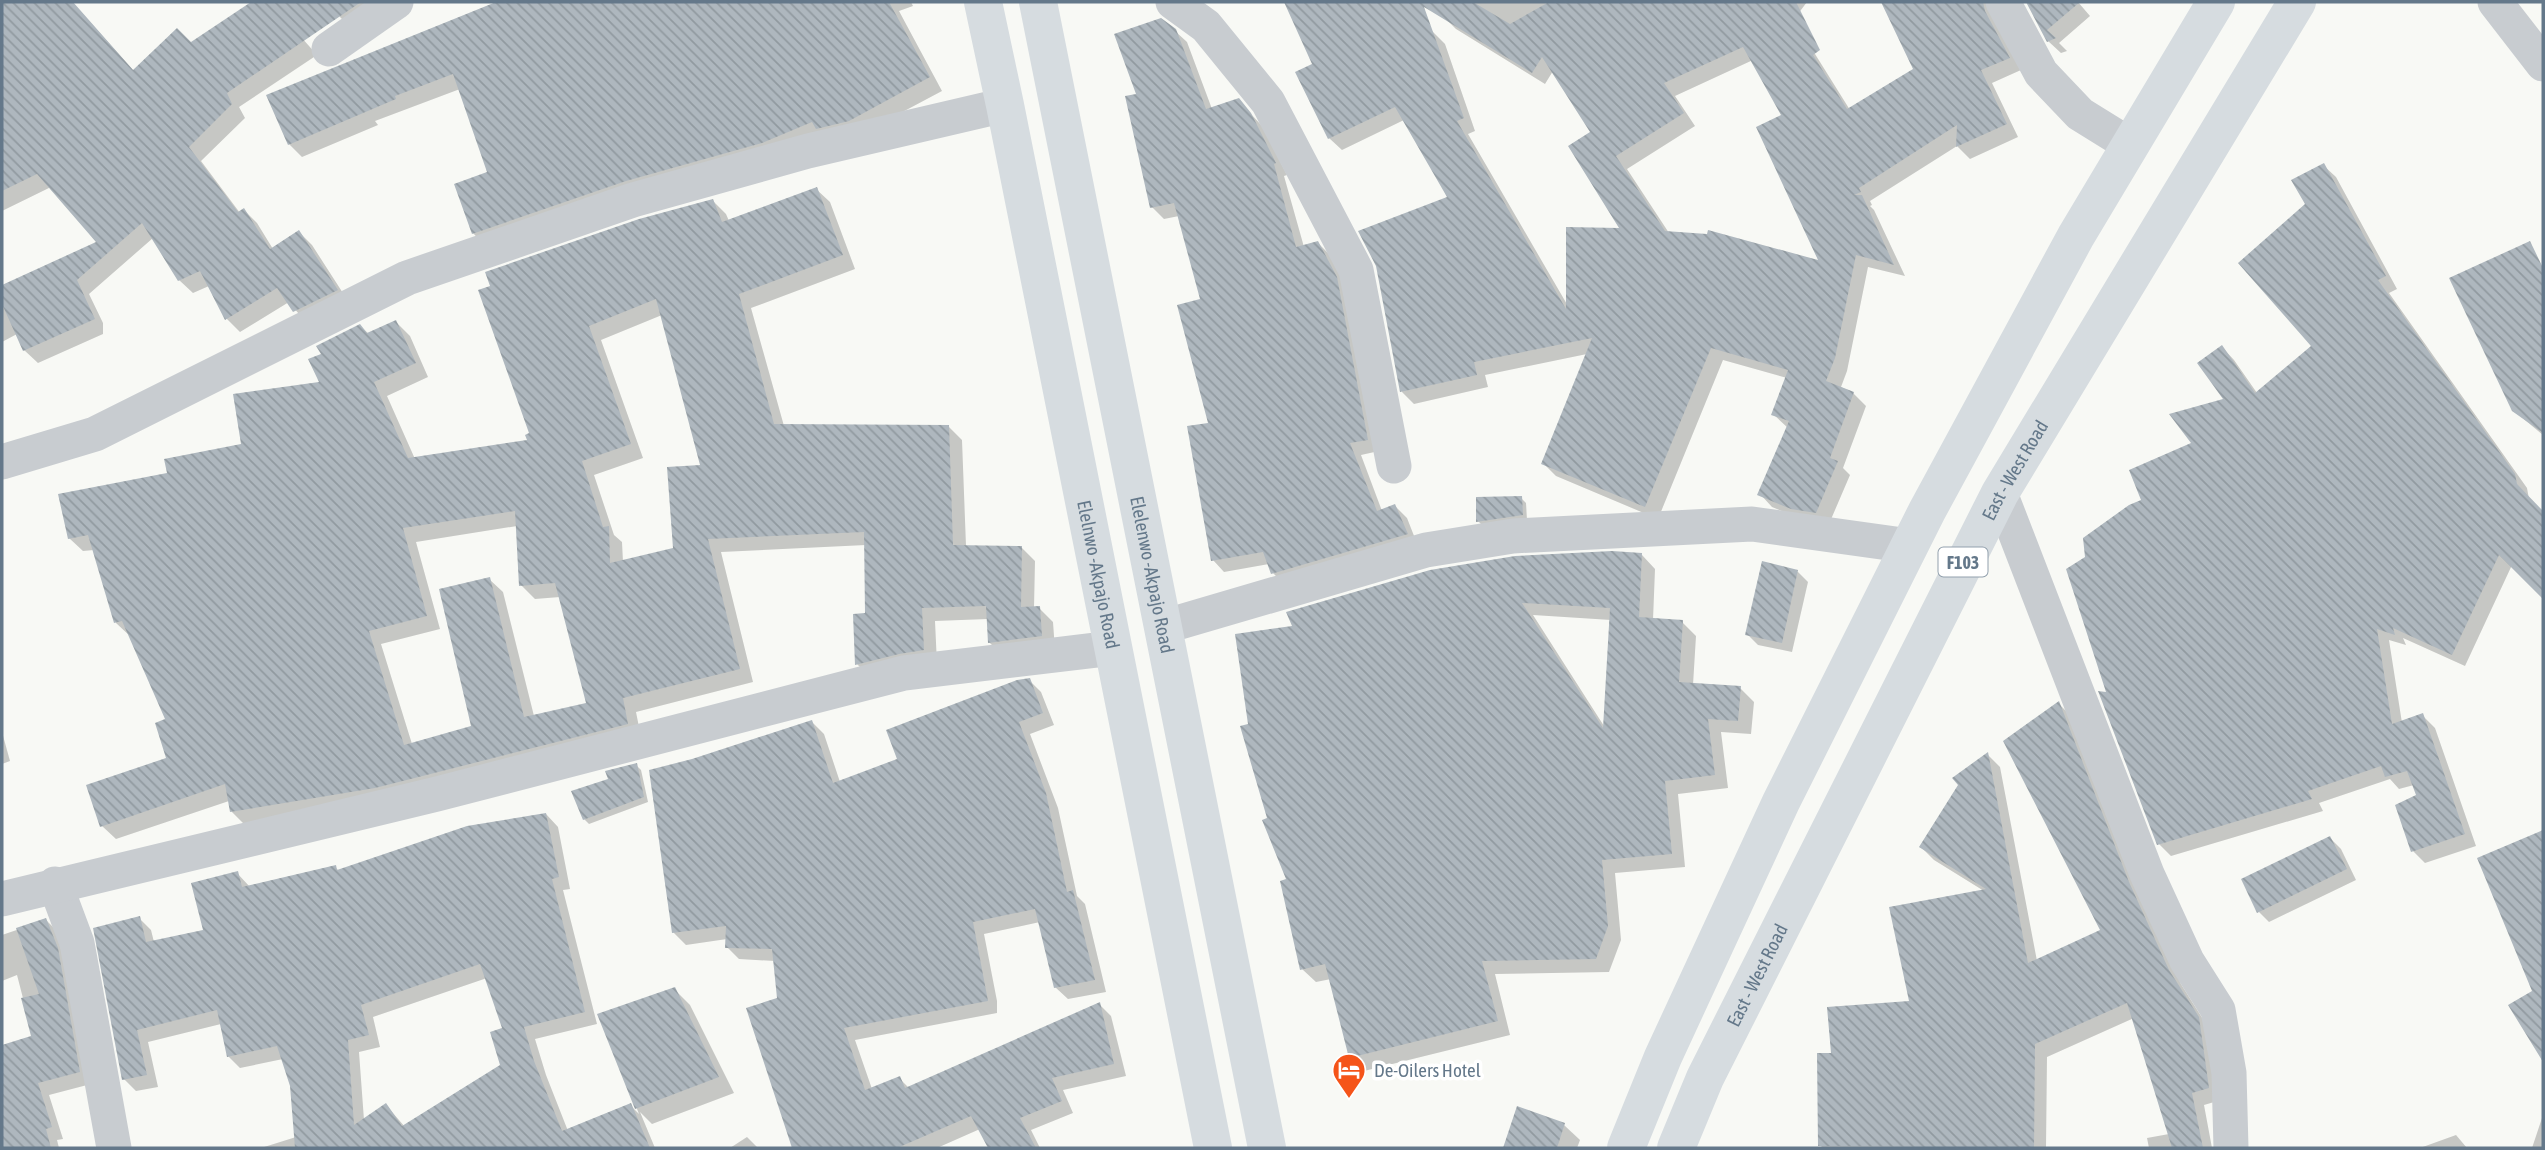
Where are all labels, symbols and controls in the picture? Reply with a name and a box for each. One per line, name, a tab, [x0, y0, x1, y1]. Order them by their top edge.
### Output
street label: East - West Road	[1977, 416, 2052, 524]
street label: Elelenwo -Akpajo Road	[1126, 494, 1179, 655]
street label: Elelnwo -Akpajo Road	[1073, 498, 1124, 651]
road number: F103	[1938, 548, 1988, 576]
street label: East - West Road	[1722, 920, 1792, 1030]
hotel icon: De-Oilers Hotel	[1330, 1051, 1368, 1100]
place label: De-Oilers Hotel	[1374, 1059, 1481, 1081]

